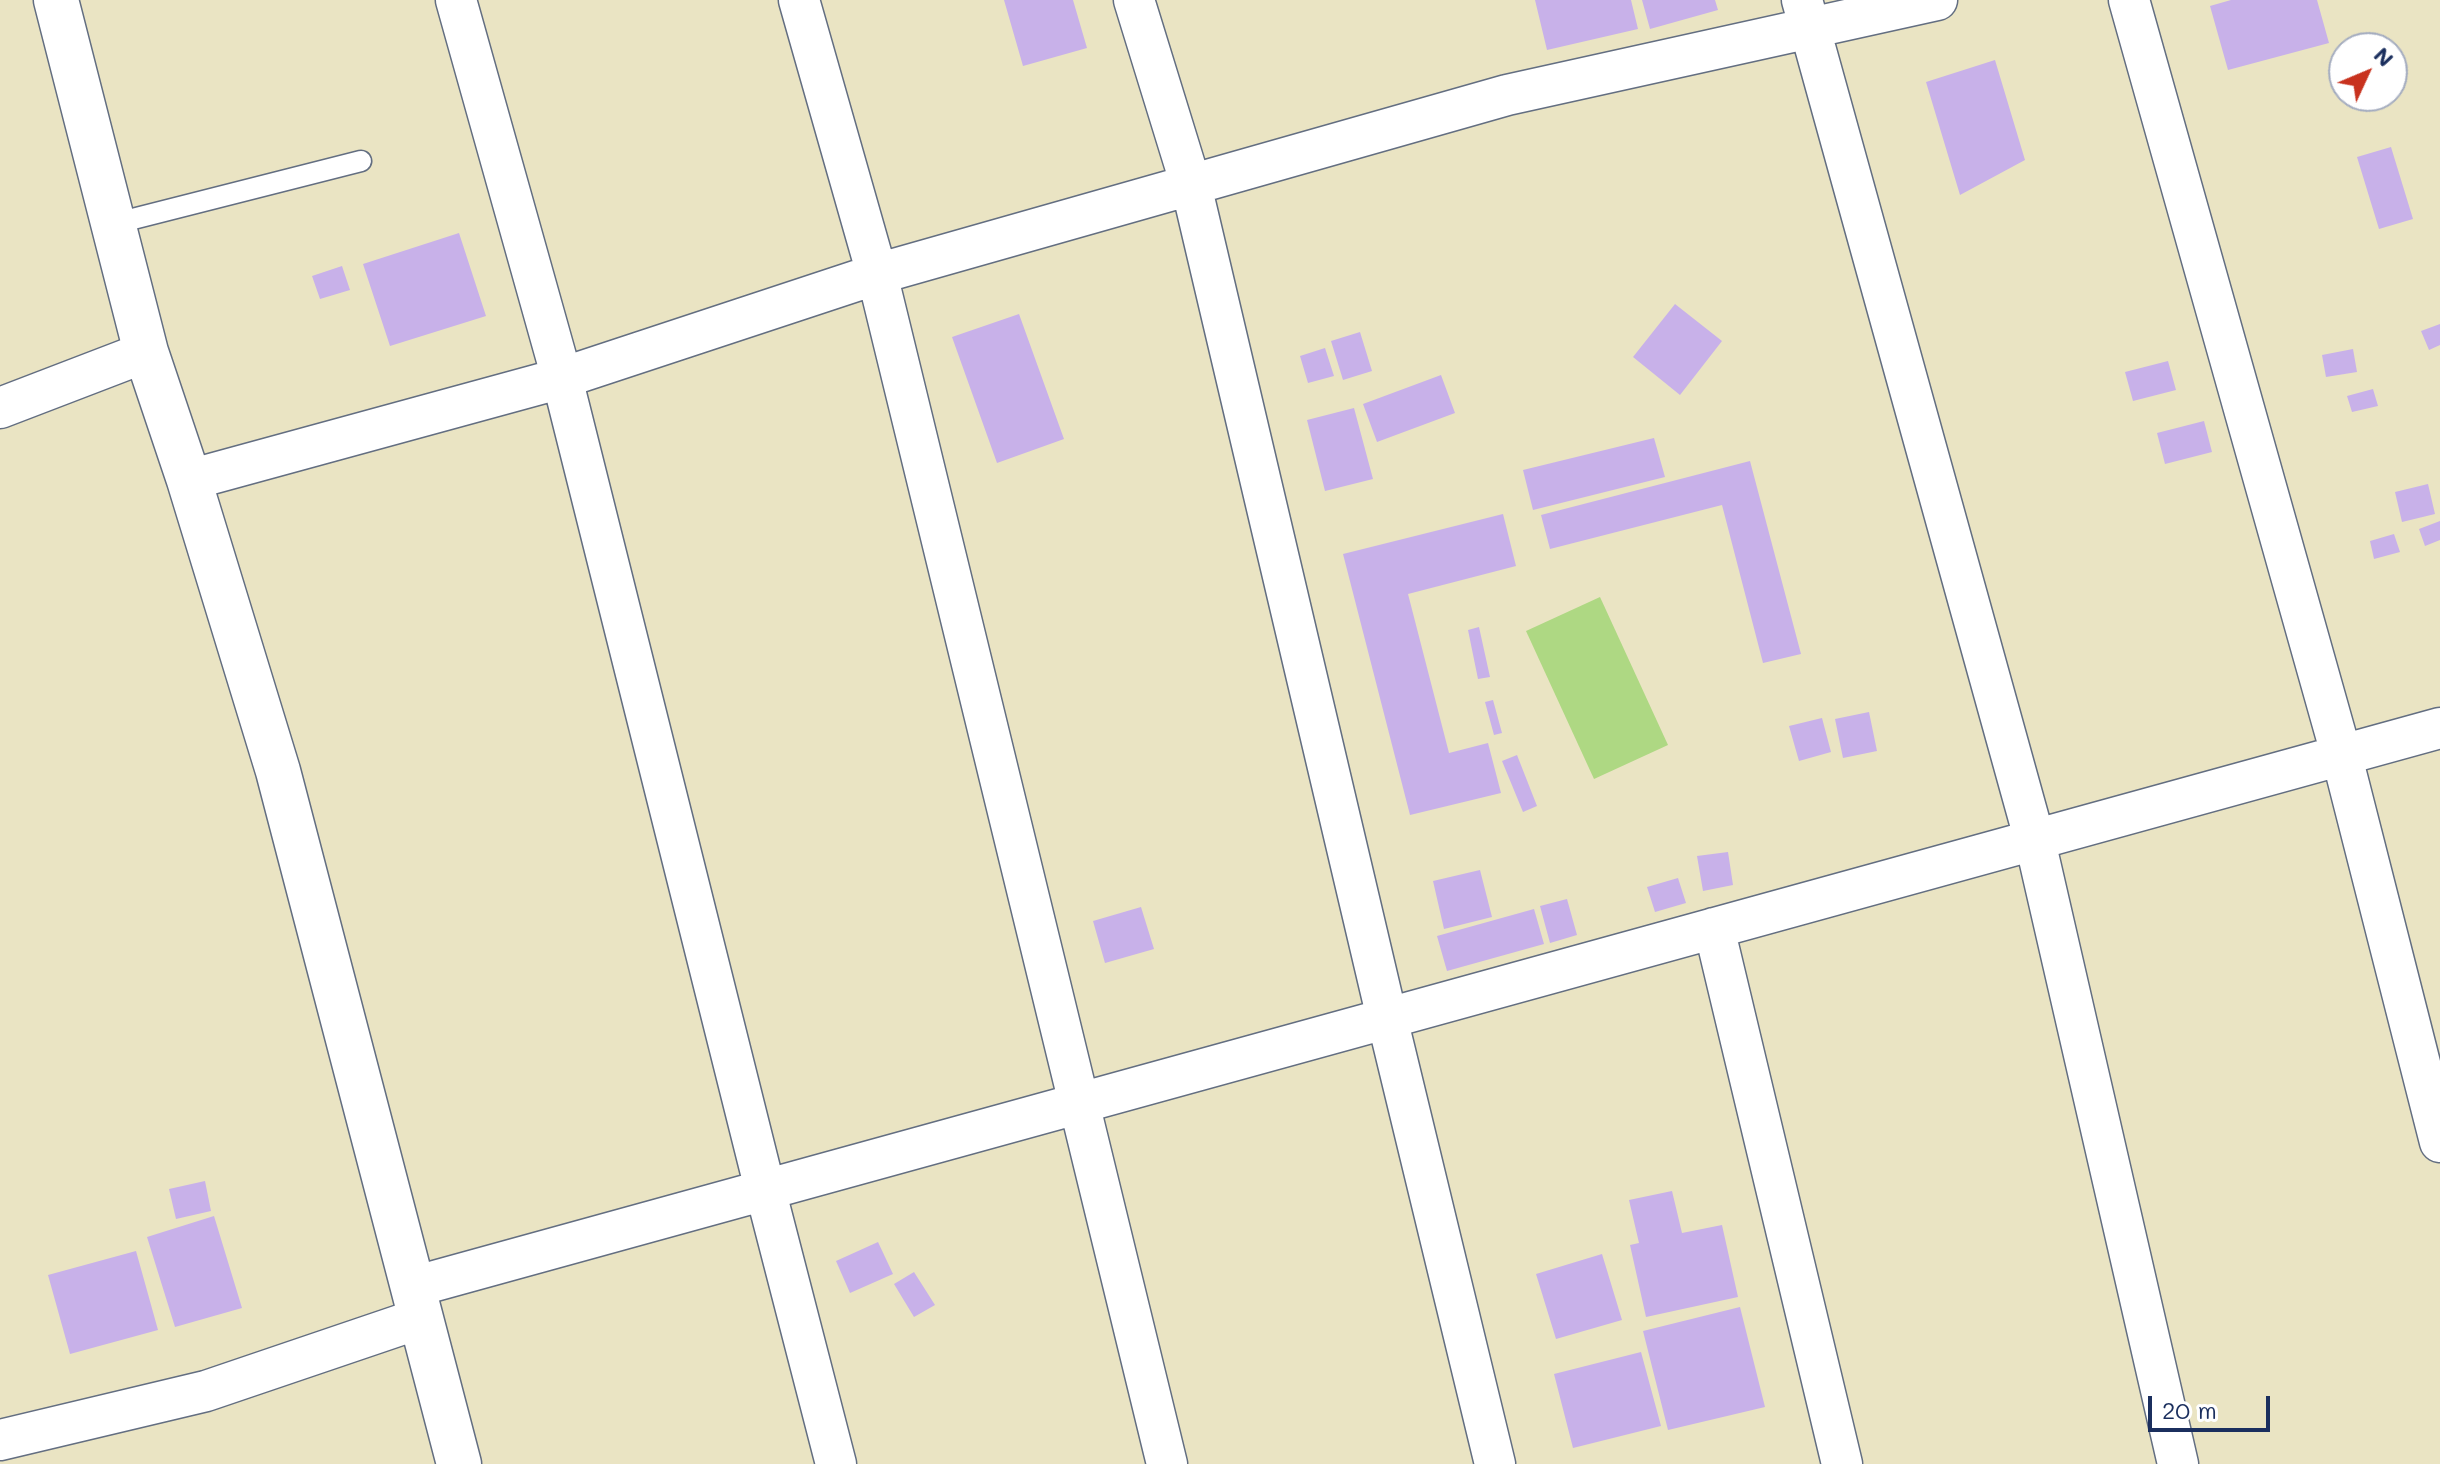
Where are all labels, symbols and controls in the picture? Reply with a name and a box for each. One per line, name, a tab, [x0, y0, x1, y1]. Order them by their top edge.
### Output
north arrow	[2328, 32, 2408, 112]
text: N	[2368, 40, 2400, 72]
scale bar	[2152, 1380, 2274, 1430]
text: 20 m	[2162, 1394, 2217, 1425]

